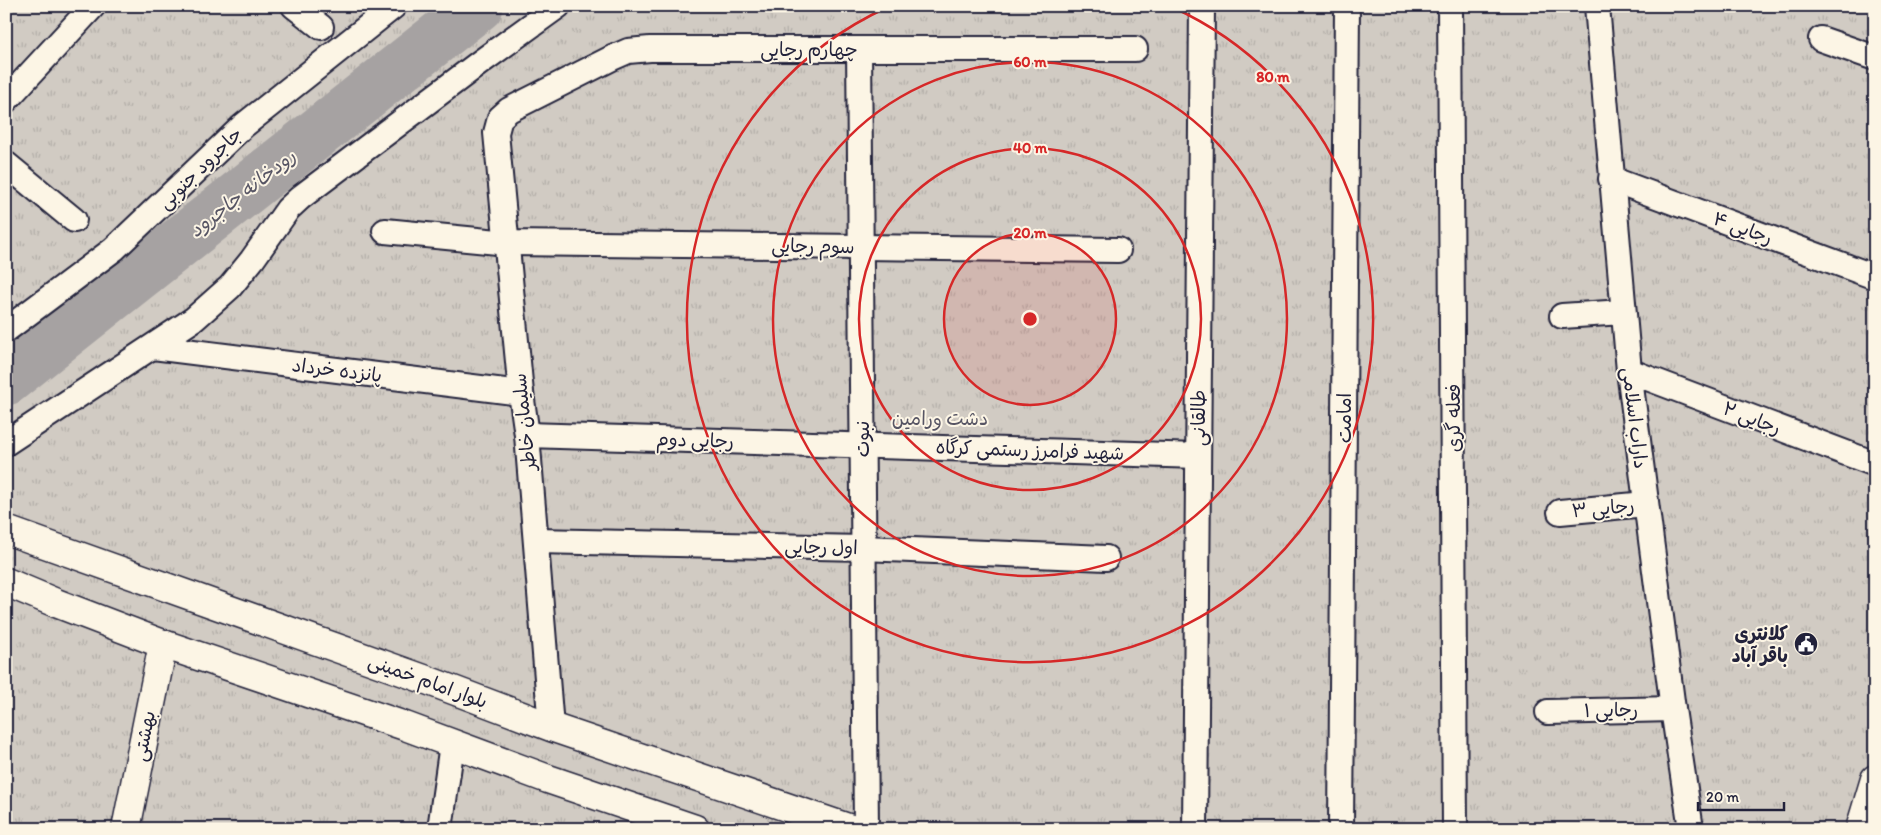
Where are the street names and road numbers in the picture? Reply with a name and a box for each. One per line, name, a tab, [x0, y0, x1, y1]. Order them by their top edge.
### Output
street label: چهارم رجایی	[760, 38, 858, 64]
street label: جاجرود جنوبی	[153, 122, 248, 215]
street label: رجایی ۴	[1710, 207, 1776, 250]
street label: سوم رجایی	[771, 234, 855, 261]
street label: پانزده خرداد	[290, 353, 383, 388]
street label: داراب اسلامی	[1616, 366, 1653, 470]
street label: سلیمان خاطر	[507, 372, 541, 474]
street label: فعله گری	[1442, 384, 1465, 452]
street label: طالقانی	[1187, 390, 1211, 446]
street label: امامت	[1333, 393, 1356, 443]
street label: رجایی ۲	[1719, 396, 1784, 440]
street label: نبوت	[851, 421, 874, 457]
street label: رجایی دوم	[655, 427, 734, 456]
street label: شهید فرامرز رستمی کرگاه	[935, 435, 1125, 466]
street label: رجایی ۳	[1571, 494, 1635, 523]
street label: اول رجایی	[784, 535, 858, 560]
street label: بلوار امام خمینی	[364, 649, 491, 716]
street label: رجایی ۱	[1584, 698, 1638, 723]
street label: بهشتی	[128, 709, 161, 763]

